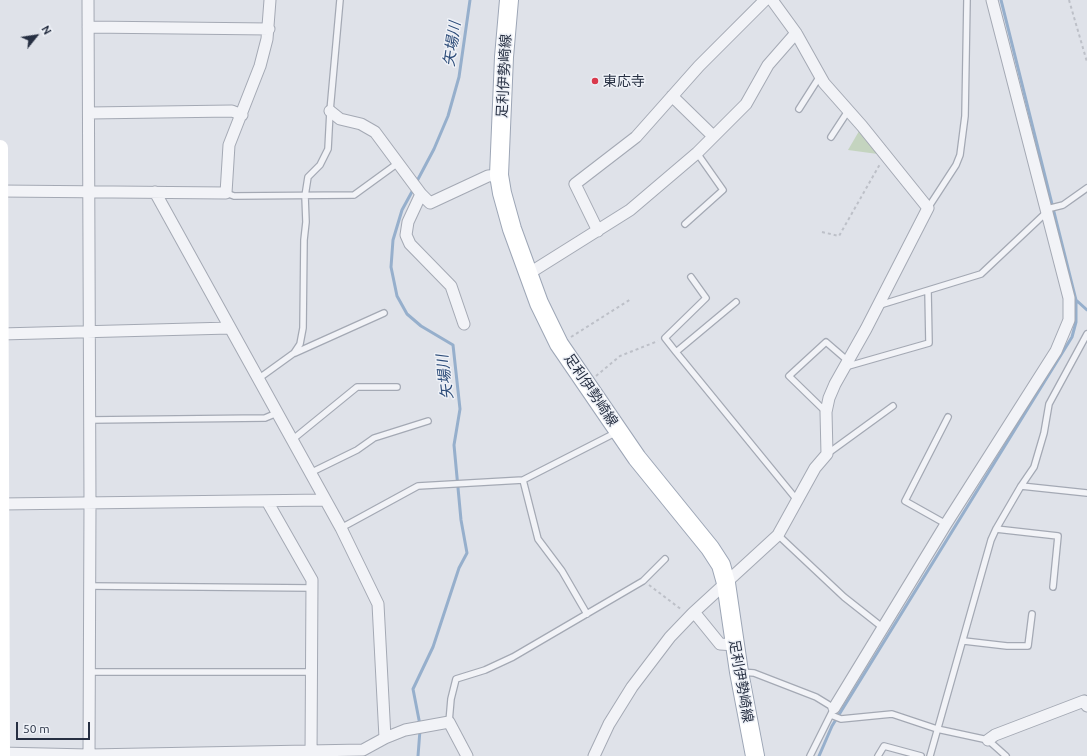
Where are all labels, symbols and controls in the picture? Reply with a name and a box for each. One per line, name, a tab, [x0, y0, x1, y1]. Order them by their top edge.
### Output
north arrow	[16, 16, 56, 56]
water label: 矢場川	[440, 20, 464, 68]
text: N	[39, 23, 54, 37]
street label: 足利伊勢崎線	[493, 34, 515, 118]
place label: 東応寺	[603, 73, 645, 89]
marker: 東応寺	[590, 76, 600, 86]
street label: 足利伊勢崎線	[561, 350, 621, 430]
water label: 矢場川	[433, 354, 457, 400]
street label: 足利伊勢崎線	[725, 638, 757, 724]
scale bar	[18, 714, 92, 740]
text: 50 m	[23, 722, 50, 735]

